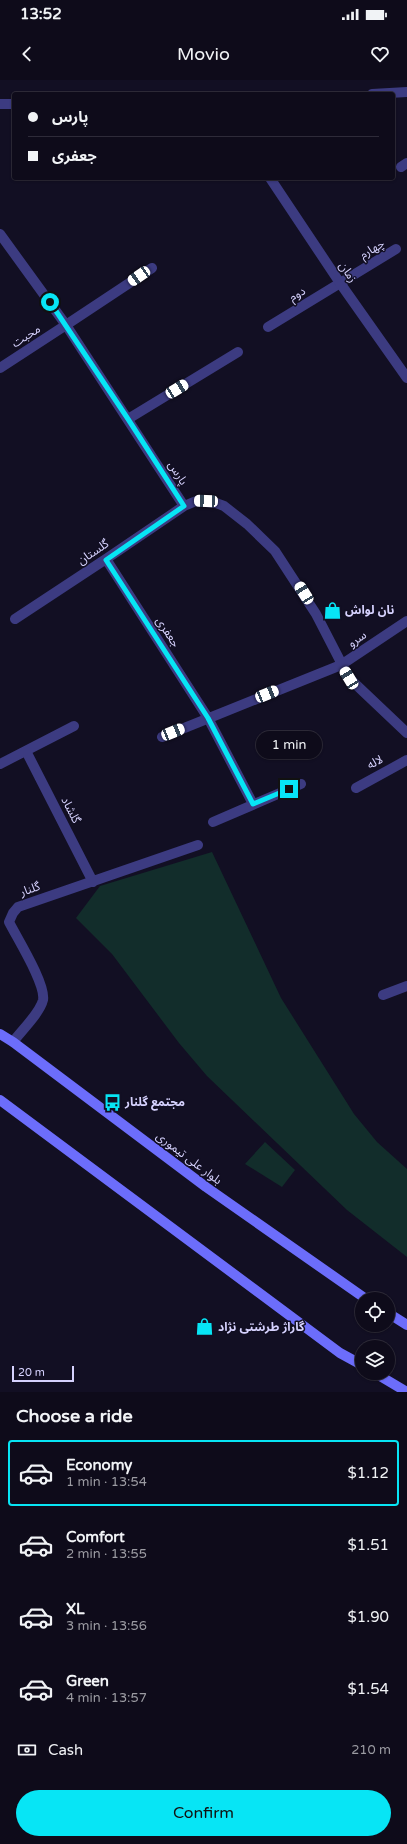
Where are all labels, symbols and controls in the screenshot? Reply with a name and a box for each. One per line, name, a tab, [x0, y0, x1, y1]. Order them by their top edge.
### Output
text: 13:52	[20, 5, 62, 23]
icon: back	[16, 43, 38, 65]
text: Movio	[177, 43, 230, 65]
icon: heart	[369, 43, 391, 65]
text: پارس	[52, 108, 88, 126]
text: جعفری	[52, 147, 97, 165]
street label: چهارم	[357, 236, 388, 264]
street label: زمان	[336, 259, 360, 285]
car	[126, 264, 152, 288]
street label: دوم	[286, 283, 309, 306]
route start	[41, 293, 59, 311]
street label: محبت	[9, 322, 43, 350]
car	[164, 378, 190, 400]
street label: پارس	[164, 458, 191, 488]
car	[194, 495, 218, 507]
street label: گلستان	[75, 536, 112, 568]
car	[293, 580, 315, 606]
shop icon: نان لواش	[322, 600, 342, 620]
place label: نان لواش	[345, 603, 394, 617]
street label: جعفری	[153, 614, 183, 650]
street label: سرو	[345, 628, 369, 650]
car	[338, 665, 360, 691]
car	[254, 684, 280, 704]
car	[160, 722, 186, 742]
callout: 1 min	[256, 731, 322, 759]
text: 1 min	[272, 737, 306, 753]
street label: لاله	[365, 752, 385, 772]
route end	[280, 780, 298, 798]
street label: گلشاد	[58, 794, 84, 827]
street label: گلنار	[17, 879, 43, 899]
bus stop icon: مجتمع گلنار	[102, 1092, 122, 1112]
place label: مجتمع گلنار	[124, 1095, 185, 1111]
street label: بلوار علی تیموری	[153, 1129, 225, 1187]
map controls	[355, 1292, 395, 1380]
button: locate	[355, 1292, 395, 1332]
shop icon: گاراژ طرشتی نژاد	[195, 1317, 215, 1337]
place label: گاراژ طرشتی نژاد	[218, 1320, 305, 1334]
button: layers	[355, 1340, 395, 1380]
scale bar	[12, 1364, 74, 1383]
text: 20 m	[18, 1366, 45, 1379]
text: Choose a ride	[16, 1405, 133, 1427]
icon: car	[18, 1455, 54, 1491]
text: Economy	[66, 1456, 132, 1474]
text: $1.12	[348, 1464, 389, 1482]
text: 1 min · 13:54	[66, 1474, 147, 1490]
icon: car	[18, 1527, 54, 1563]
text: Comfort	[66, 1528, 125, 1546]
text: $1.51	[348, 1536, 389, 1554]
text: 2 min · 13:55	[66, 1546, 147, 1562]
icon: car	[18, 1599, 54, 1635]
text: XL	[66, 1600, 85, 1618]
text: $1.90	[348, 1608, 389, 1626]
text: 3 min · 13:56	[66, 1618, 147, 1634]
icon: car	[18, 1671, 54, 1707]
text: Green	[66, 1672, 109, 1690]
text: $1.54	[348, 1680, 389, 1698]
text: 4 min · 13:57	[66, 1690, 147, 1706]
icon: cash	[16, 1739, 38, 1761]
text: Cash	[48, 1741, 83, 1759]
text: 210 m	[351, 1742, 391, 1758]
button: Confirm	[16, 1790, 391, 1836]

